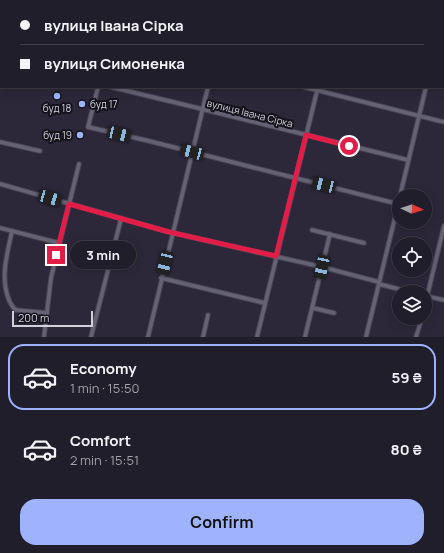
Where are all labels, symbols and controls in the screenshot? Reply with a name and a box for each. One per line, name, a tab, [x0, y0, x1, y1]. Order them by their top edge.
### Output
text: вулиця Івана Сірка	[44, 15, 184, 36]
text: вулиця Симоненка	[44, 53, 185, 74]
marker: буд 18	[52, 91, 62, 101]
street label: вулиця Івана Сірка	[206, 96, 294, 130]
place label: буд 17	[90, 97, 118, 111]
marker: буд 17	[77, 99, 87, 109]
place label: буд 18	[43, 101, 71, 115]
car	[106, 125, 132, 143]
place label: буд 19	[43, 128, 72, 142]
marker: буд 19	[75, 130, 85, 140]
route start	[340, 137, 358, 155]
car	[179, 143, 205, 161]
car	[311, 176, 337, 194]
car	[37, 189, 63, 207]
north arrow	[392, 189, 432, 229]
map controls	[392, 189, 432, 325]
button: locate	[392, 237, 432, 277]
callout: 3 min	[70, 241, 136, 269]
route end	[47, 246, 65, 264]
text: 3 min	[86, 246, 120, 264]
car	[156, 250, 174, 276]
car	[314, 254, 330, 280]
button: layers	[392, 285, 432, 325]
scale bar	[12, 309, 93, 328]
text: 200 m	[18, 310, 49, 325]
text: Economy	[70, 358, 137, 379]
icon: car	[22, 359, 58, 395]
text: 59 ₴	[391, 367, 422, 388]
text: 1 min · 15:50	[70, 379, 140, 397]
text: Comfort	[70, 430, 131, 451]
icon: car	[22, 431, 58, 467]
text: 80 ₴	[391, 439, 422, 460]
text: 2 min · 15:51	[70, 451, 139, 469]
button: Confirm	[20, 499, 424, 545]

